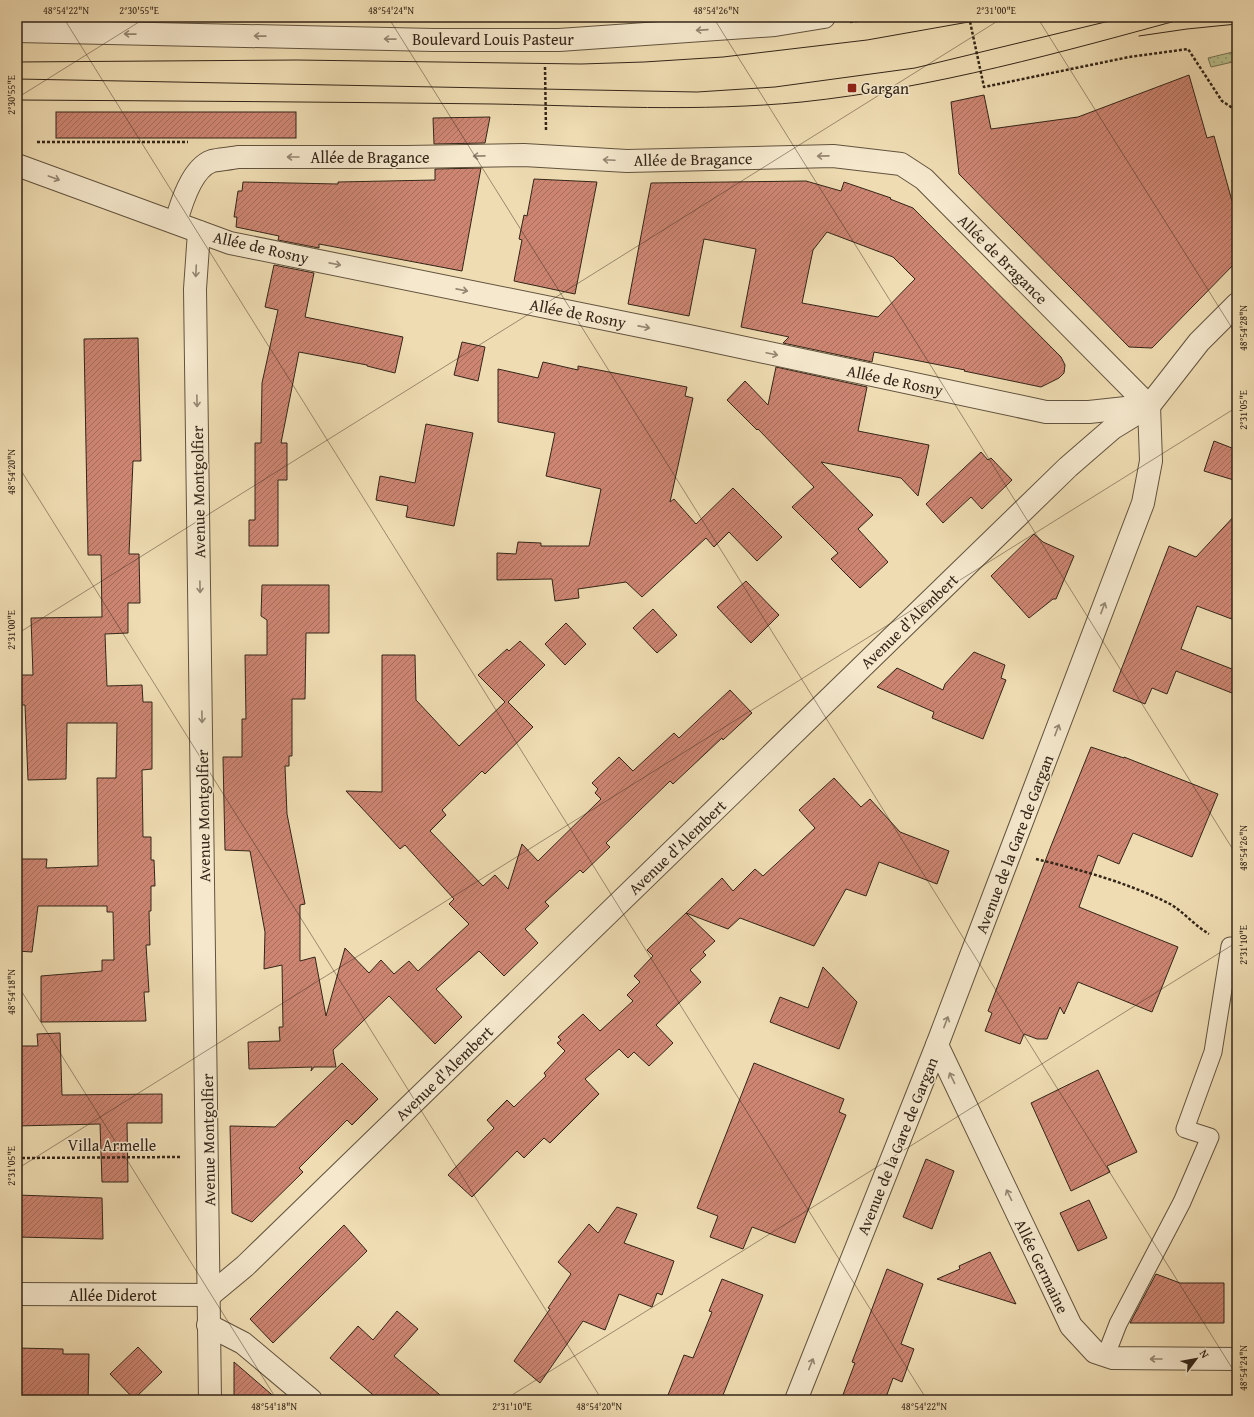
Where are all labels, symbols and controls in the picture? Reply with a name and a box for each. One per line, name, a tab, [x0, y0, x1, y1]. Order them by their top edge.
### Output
text: 48°54'22"N	[43, 3, 89, 18]
text: 2°30'55"E	[119, 3, 159, 18]
text: 48°54'24"N	[368, 3, 414, 18]
text: 48°54'26"N	[693, 3, 739, 18]
text: 2°31'00"E	[976, 3, 1016, 18]
street label: Boulevard Louis Pasteur	[412, 27, 574, 51]
one-way arrow	[696, 27, 709, 34]
one-way arrow	[124, 30, 137, 38]
one-way arrow	[254, 32, 267, 40]
one-way arrow	[384, 35, 397, 43]
text: 2°30'55"E	[4, 75, 19, 115]
place label: Gargan	[861, 76, 909, 100]
marker: Gargan	[846, 82, 858, 94]
street label: Allée de Bragance	[311, 145, 429, 169]
street label: Allée de Bragance	[633, 146, 753, 172]
one-way arrow	[473, 152, 486, 160]
one-way arrow	[817, 152, 830, 160]
one-way arrow	[287, 153, 300, 161]
one-way arrow	[603, 156, 616, 163]
one-way arrow	[47, 175, 59, 183]
street label: Allée de Bragance	[952, 208, 1054, 310]
street label: Allée de Rosny	[211, 224, 311, 270]
one-way arrow	[328, 260, 341, 268]
one-way arrow	[193, 264, 200, 277]
one-way arrow	[455, 286, 468, 294]
street label: Allée de Rosny	[528, 292, 628, 334]
text: 48°54'28"N	[1236, 305, 1251, 351]
one-way arrow	[638, 323, 651, 331]
one-way arrow	[765, 350, 778, 358]
street label: Allée de Rosny	[845, 358, 945, 402]
text: 2°31'05"E	[1236, 390, 1251, 430]
one-way arrow	[193, 394, 201, 407]
street label: Avenue Montgolfier	[185, 425, 211, 559]
text: 48°54'20"N	[4, 449, 19, 495]
street label: Avenue d'Alembert	[855, 568, 964, 674]
one-way arrow	[196, 580, 204, 593]
one-way arrow	[1100, 603, 1108, 615]
text: 2°31'00"E	[4, 610, 19, 650]
one-way arrow	[198, 710, 205, 723]
one-way arrow	[1053, 724, 1061, 736]
street label: Avenue Montgolfier	[190, 749, 216, 883]
street label: Avenue de la Gare de Gargan	[969, 751, 1059, 937]
street label: Avenue d'Alembert	[623, 794, 732, 900]
text: 48°54'26"N	[1236, 825, 1251, 871]
text: 2°31'10"E	[1236, 925, 1251, 965]
text: 48°54'18"N	[4, 969, 19, 1015]
one-way arrow	[943, 1015, 950, 1028]
street label: Avenue d'Alembert	[390, 1020, 499, 1126]
street label: Avenue de la Gare de Gargan	[850, 1053, 944, 1239]
street label: Avenue Montgolfier	[195, 1073, 221, 1207]
one-way arrow	[948, 1073, 955, 1085]
street label: Villa Armelle	[68, 1133, 156, 1157]
text: 2°31'05"E	[4, 1146, 19, 1186]
one-way arrow	[1005, 1190, 1012, 1202]
street label: Allée Germaine	[1009, 1215, 1075, 1317]
street label: Allée Diderot	[69, 1283, 157, 1307]
north arrow	[1176, 1339, 1216, 1379]
text: 48°54'24"N	[1236, 1345, 1251, 1391]
text: N	[1196, 1346, 1214, 1362]
one-way arrow	[1150, 1355, 1163, 1363]
one-way arrow	[807, 1358, 815, 1370]
text: 48°54'18"N	[251, 1399, 297, 1414]
text: 2°31'10"E	[492, 1399, 532, 1414]
text: 48°54'20"N	[576, 1399, 622, 1414]
text: 48°54'22"N	[901, 1399, 947, 1414]

